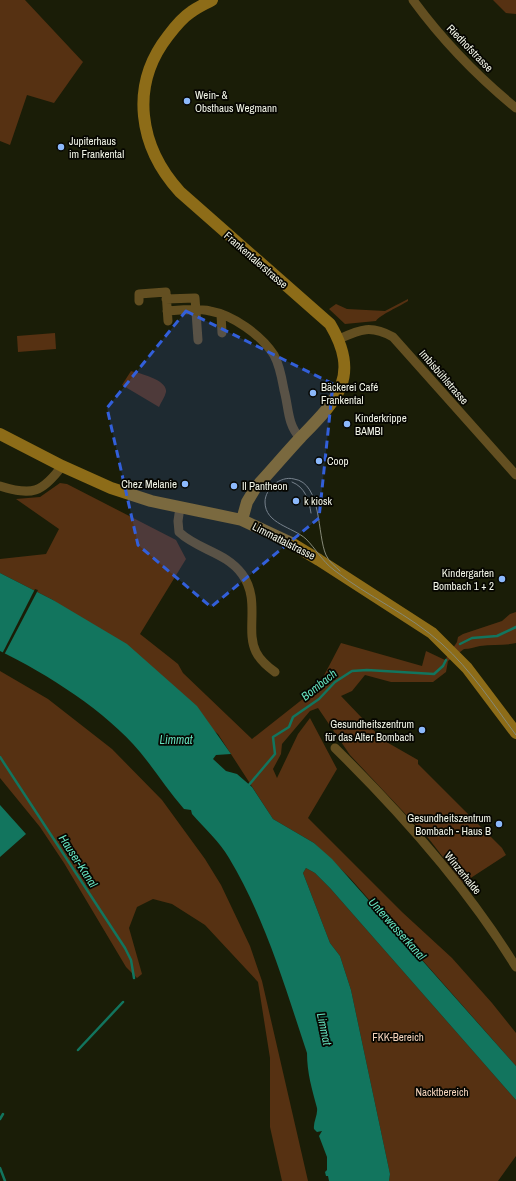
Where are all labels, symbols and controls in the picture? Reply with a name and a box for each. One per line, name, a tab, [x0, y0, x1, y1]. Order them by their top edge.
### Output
street label: Riedhofstrasse	[444, 21, 496, 75]
place label: Wein- & Obsthaus Wegmann	[195, 88, 277, 115]
marker: Wein- & Obsthaus Wegmann	[182, 96, 192, 106]
place label: Jupiterhaus im Frankental	[69, 134, 124, 161]
marker: Jupiterhaus im Frankental	[56, 142, 66, 152]
street label: Frankentalerstrasse	[221, 229, 291, 291]
street label: Imbisbühlstrasse	[416, 347, 472, 407]
place label: Bäckerei Café Frankental	[321, 380, 378, 407]
marker: Bäckerei Café Frankental	[308, 388, 318, 398]
place label: Kinderkrippe BAMBI	[355, 411, 407, 438]
marker: Kinderkrippe BAMBI	[342, 419, 352, 429]
place label: Coop	[327, 454, 349, 468]
marker: Coop	[314, 456, 324, 466]
place label: Chez Melanie	[121, 477, 177, 491]
marker: Chez Melanie	[180, 479, 190, 489]
place label: Il Pantheon	[242, 479, 288, 493]
marker: Il Pantheon	[229, 481, 239, 491]
place label: k kiosk	[304, 494, 333, 508]
marker: k kiosk	[291, 496, 301, 506]
street label: Limmattalstrasse	[250, 519, 318, 563]
place label: Kindergarten Bombach 1 + 2	[433, 566, 494, 593]
marker: Kindergarten Bombach 1 + 2	[497, 574, 507, 584]
water label: Bombach	[298, 666, 340, 704]
place label: Gesundheitszentrum für das Alter Bombach	[325, 717, 414, 744]
marker: Gesundheitszentrum für das Alter Bombach	[417, 725, 427, 735]
water label: Limmat	[160, 732, 193, 748]
place label: Gesundheitszentrum Bombach - Haus B	[407, 811, 491, 838]
marker: Gesundheitszentrum Bombach - Haus B	[494, 819, 504, 829]
water label: Hauser-Kanal	[55, 831, 102, 891]
street label: Winzerhalde	[442, 849, 484, 897]
water label: Unterwasserkanal	[365, 894, 430, 964]
water label: Limmat	[313, 1011, 335, 1047]
park label: FKK-Bereich	[372, 1030, 424, 1044]
park label: Nacktbereich	[415, 1085, 469, 1099]

